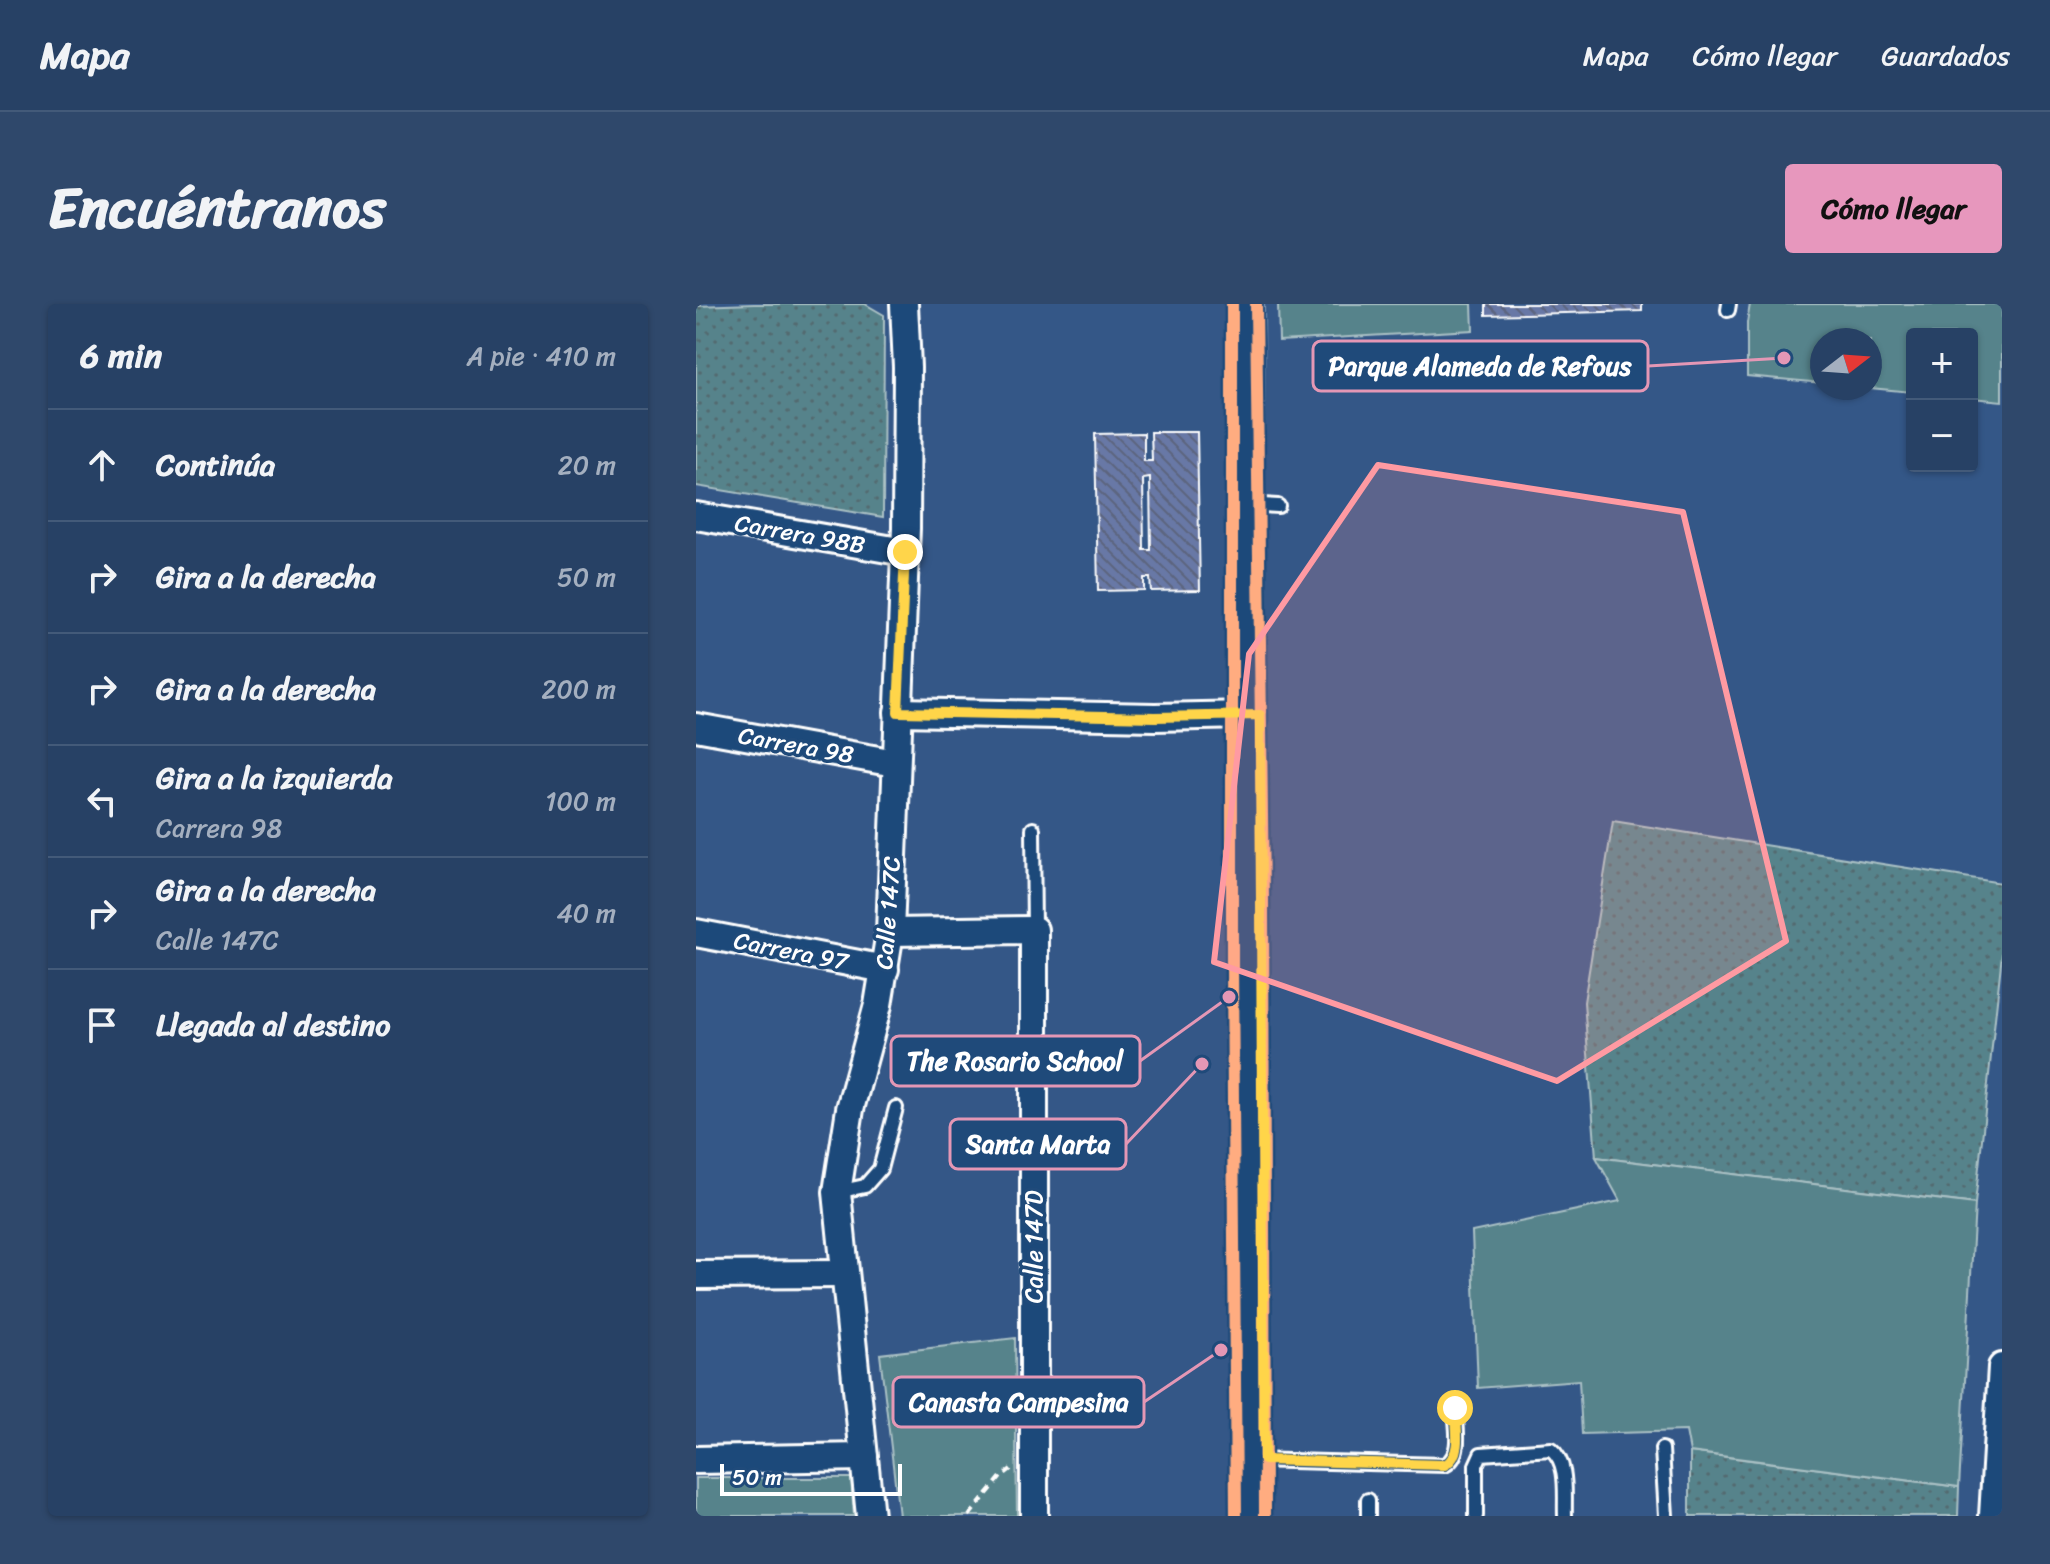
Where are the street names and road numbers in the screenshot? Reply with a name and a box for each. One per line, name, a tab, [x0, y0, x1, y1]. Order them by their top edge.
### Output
street label: Carrera 98B	[732, 502, 868, 566]
street label: Carrera 98	[735, 714, 857, 776]
street label: Calle 147C	[863, 855, 913, 971]
street label: Carrera 97	[730, 919, 853, 983]
street label: Calle 147D	[1013, 1190, 1055, 1303]

